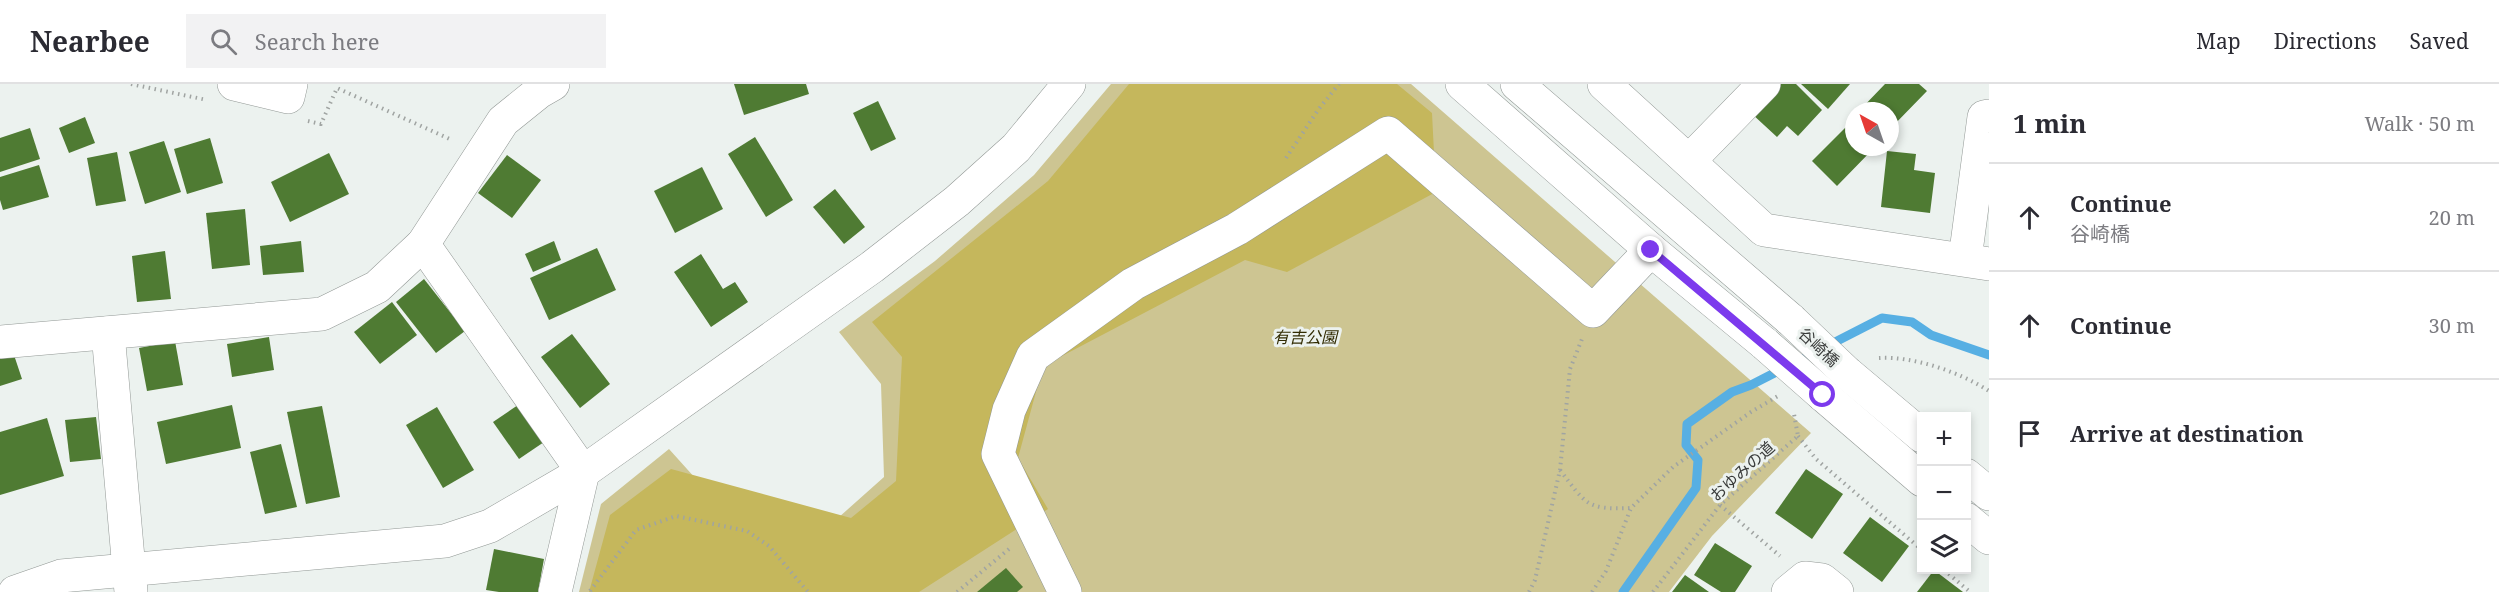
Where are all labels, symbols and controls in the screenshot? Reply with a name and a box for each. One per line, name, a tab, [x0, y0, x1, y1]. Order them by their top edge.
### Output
search box	[186, 14, 606, 68]
text: Nearbee	[30, 22, 150, 60]
icon: search	[207, 25, 240, 58]
text: Search here	[255, 26, 380, 56]
text: Map	[2196, 27, 2241, 55]
text: Directions	[2274, 27, 2376, 55]
text: Saved	[2409, 27, 2469, 55]
north arrow	[1845, 102, 1899, 156]
text: 1 min	[2013, 105, 2087, 141]
text: Walk · 50 m	[2364, 110, 2475, 137]
text: Continue	[2070, 188, 2172, 218]
icon: ahead	[2013, 201, 2046, 234]
text: 20 m	[2429, 204, 2475, 231]
text: 谷崎橋	[2070, 220, 2130, 247]
route end	[1637, 236, 1663, 262]
icon: ahead	[2013, 309, 2046, 342]
text: Continue	[2070, 310, 2172, 340]
text: 30 m	[2429, 312, 2475, 339]
street label: 谷崎橋	[1794, 323, 1844, 371]
park label: 有吉公園	[1273, 326, 1339, 348]
route start	[1809, 381, 1835, 407]
map controls	[1917, 412, 1971, 574]
button: +	[1917, 412, 1971, 466]
icon: arrive	[2013, 417, 2046, 450]
text: Arrive at destination	[2070, 418, 2304, 448]
street label: おゆみの道	[1705, 436, 1779, 506]
button: −	[1917, 466, 1971, 520]
button: layers	[1917, 520, 1971, 574]

